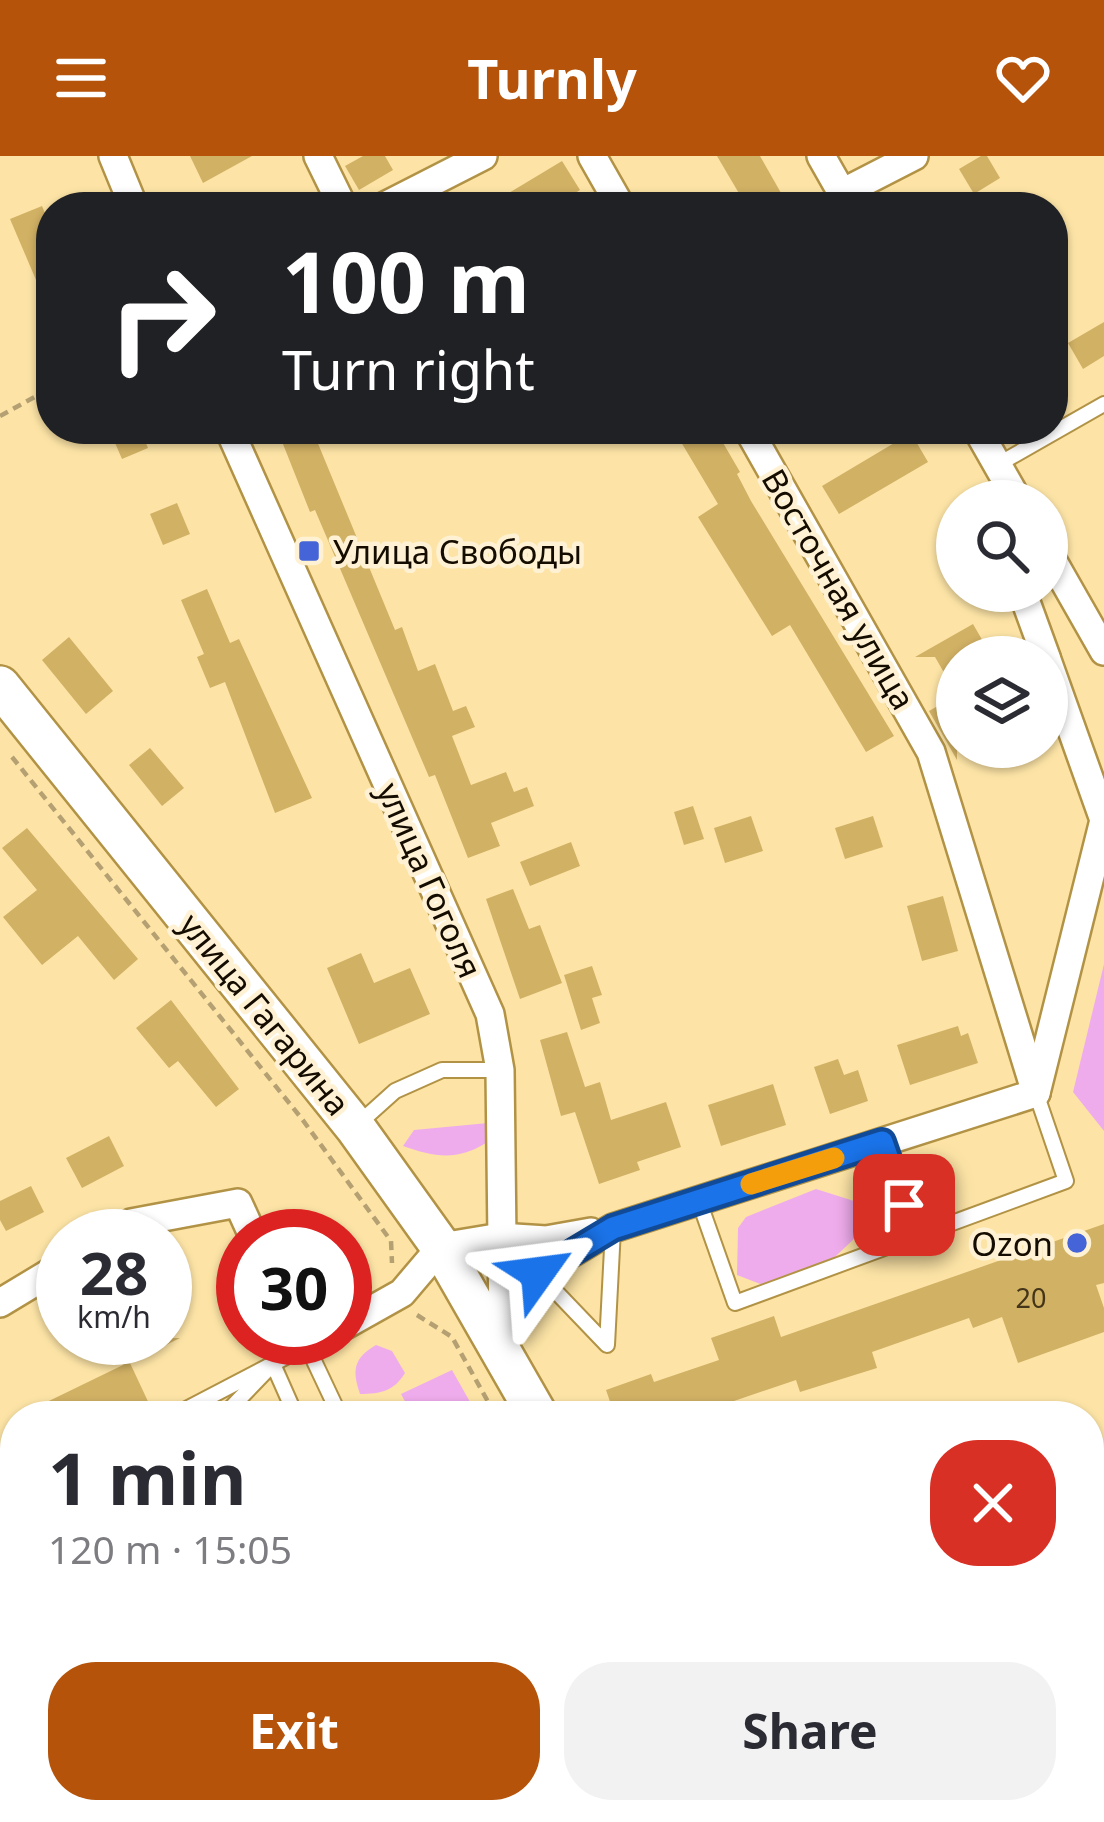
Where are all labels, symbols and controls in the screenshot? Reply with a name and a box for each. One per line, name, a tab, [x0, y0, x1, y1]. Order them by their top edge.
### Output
text: Turnly	[467, 41, 637, 115]
icon: menu	[48, 45, 114, 111]
icon: heart	[990, 45, 1056, 111]
text: 100 m	[282, 223, 530, 338]
icon: right	[84, 240, 240, 396]
text: Turn right	[282, 332, 535, 406]
street label: Восточная улица	[752, 460, 926, 718]
map controls	[936, 480, 1068, 768]
button: search	[936, 480, 1068, 612]
place label: Улица Свободы	[333, 529, 582, 574]
marker: Улица Свободы	[296, 538, 322, 564]
button: layers	[936, 636, 1068, 768]
street label: улица Гоголя	[367, 775, 493, 985]
street label: улица Гагарина	[169, 903, 361, 1125]
pin	[853, 1154, 955, 1256]
icon: arrive	[871, 1172, 937, 1238]
speed limit sign: 30	[216, 1209, 372, 1365]
position arrow	[475, 1210, 601, 1336]
place label: Ozon	[971, 1221, 1053, 1266]
marker: Ozon	[1064, 1230, 1090, 1256]
text: 28	[80, 1231, 148, 1313]
house number: 20	[1016, 1279, 1046, 1316]
text: km/h	[77, 1296, 151, 1337]
text: 1 min	[48, 1428, 246, 1526]
button: close	[930, 1440, 1056, 1566]
text: 120 m · 15:05	[48, 1522, 292, 1575]
button: Exit	[48, 1662, 540, 1800]
button: Share	[564, 1662, 1056, 1800]

